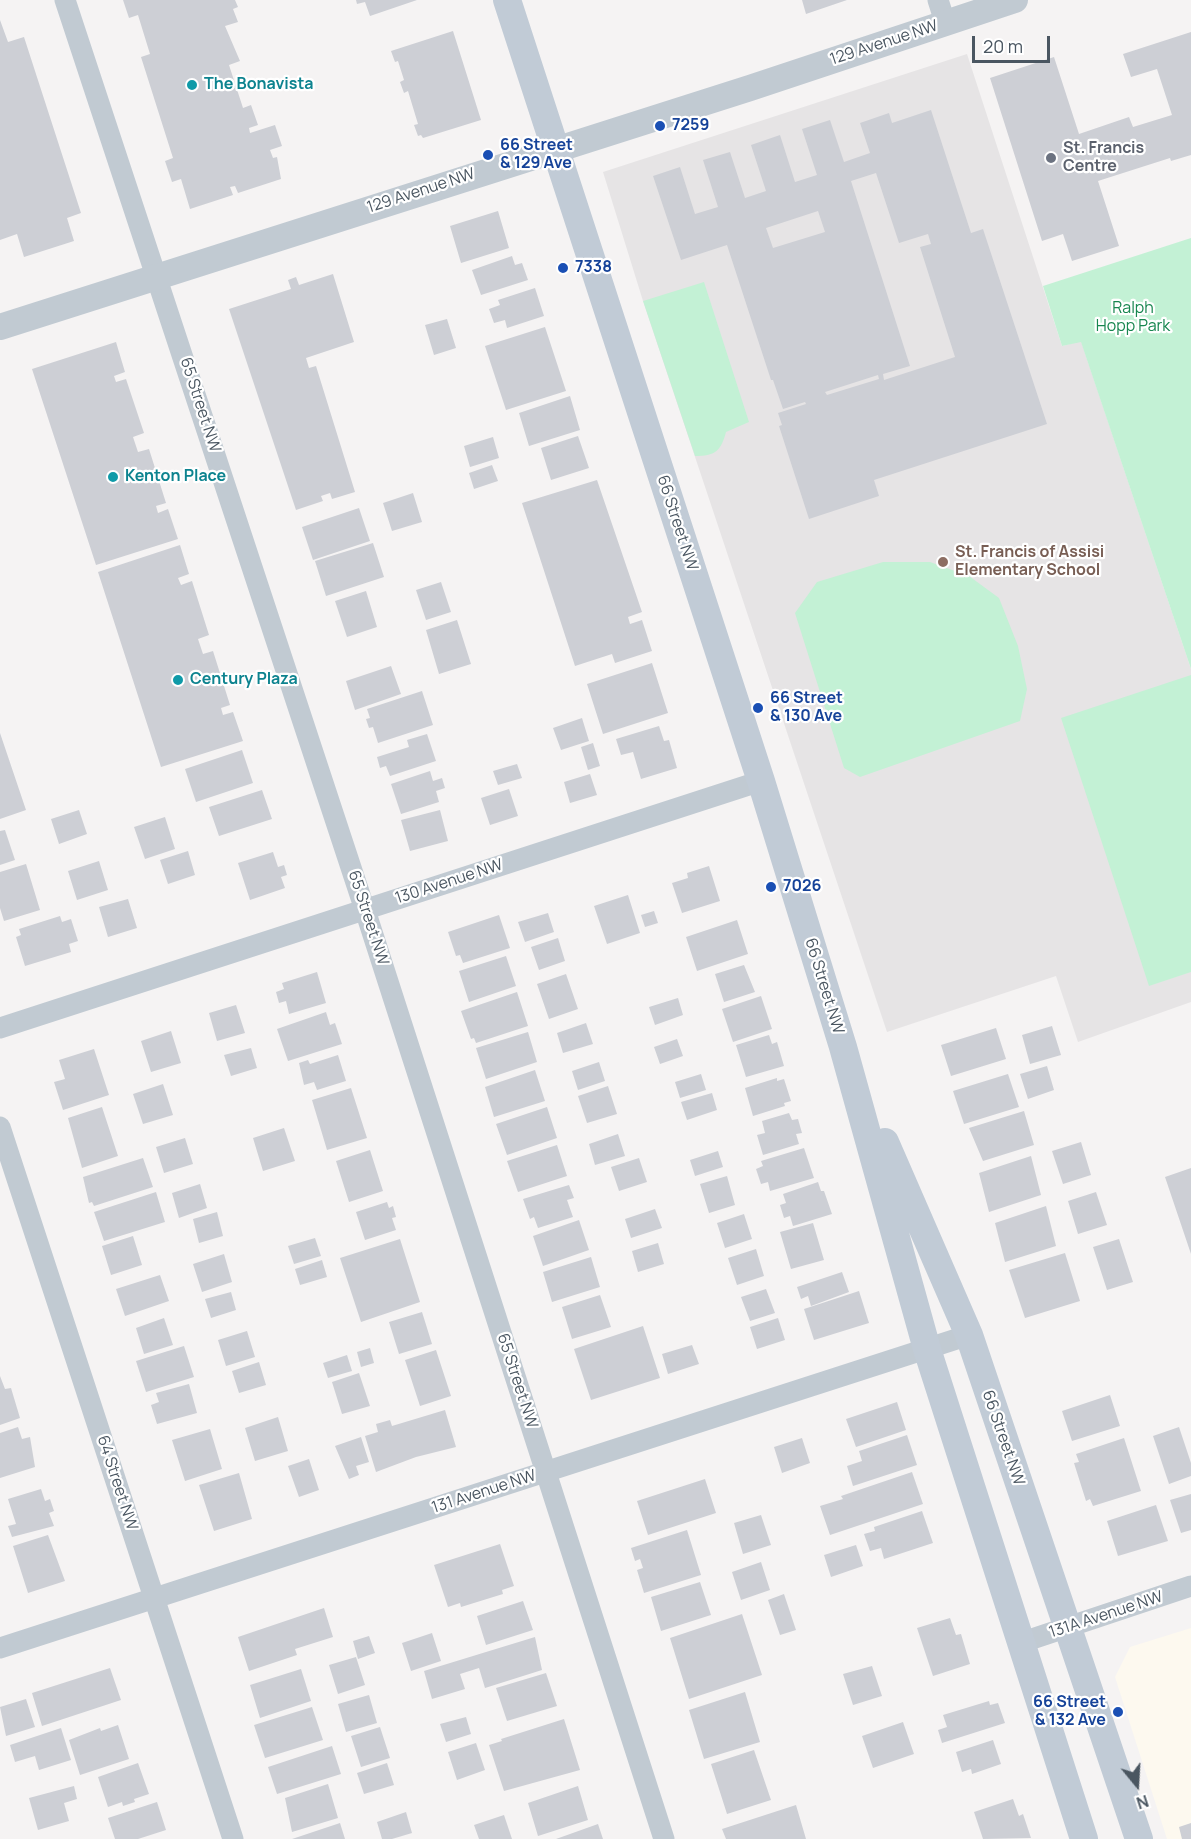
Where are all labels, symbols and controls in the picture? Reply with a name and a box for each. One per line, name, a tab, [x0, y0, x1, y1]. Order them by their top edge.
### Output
street label: 129 Avenue NW	[828, 17, 940, 69]
scale bar	[975, 24, 1053, 62]
text: 20 m	[983, 34, 1023, 58]
place label: The Bonavista	[204, 75, 314, 95]
marker: The Bonavista	[185, 78, 199, 92]
place label: 7259	[672, 116, 709, 136]
marker: 7259	[653, 119, 667, 133]
place label: 66 Street & 129 Ave	[500, 136, 573, 174]
place label: St. Francis Centre	[1063, 139, 1144, 177]
marker: 66 Street & 129 Ave	[481, 148, 495, 162]
marker: St. Francis Centre	[1044, 151, 1058, 165]
street label: 129 Avenue NW	[365, 165, 477, 217]
place label: 7338	[575, 258, 612, 278]
marker: 7338	[556, 261, 570, 275]
park label: Ralph Hopp Park	[1096, 299, 1170, 337]
street label: 65 Street NW	[176, 355, 224, 455]
place label: Kenton Place	[125, 467, 226, 487]
marker: Kenton Place	[106, 470, 120, 484]
street label: 66 Street NW	[653, 473, 701, 573]
place label: St. Francis of Assisi Elementary School	[955, 543, 1104, 581]
marker: St. Francis of Assisi Elementary School	[936, 555, 950, 569]
place label: Century Plaza	[190, 670, 298, 690]
marker: Century Plaza	[171, 673, 185, 687]
place label: 66 Street & 130 Ave	[770, 689, 843, 727]
marker: 66 Street & 130 Ave	[751, 701, 765, 715]
street label: 130 Avenue NW	[393, 856, 505, 908]
street label: 65 Street NW	[344, 868, 392, 968]
place label: 7026	[783, 877, 822, 897]
marker: 7026	[764, 880, 778, 894]
street label: 66 Street NW	[800, 936, 848, 1036]
street label: 65 Street NW	[493, 1331, 541, 1431]
street label: 66 Street NW	[978, 1388, 1028, 1488]
street label: 64 Street NW	[93, 1433, 141, 1533]
street label: 131 Avenue NW	[429, 1466, 539, 1518]
street label: 131A Avenue NW	[1047, 1588, 1165, 1642]
place label: 66 Street & 132 Ave	[1033, 1693, 1106, 1731]
marker: 66 Street & 132 Ave	[1111, 1705, 1125, 1719]
north arrow	[1107, 1755, 1167, 1815]
text: N	[1134, 1790, 1151, 1814]

